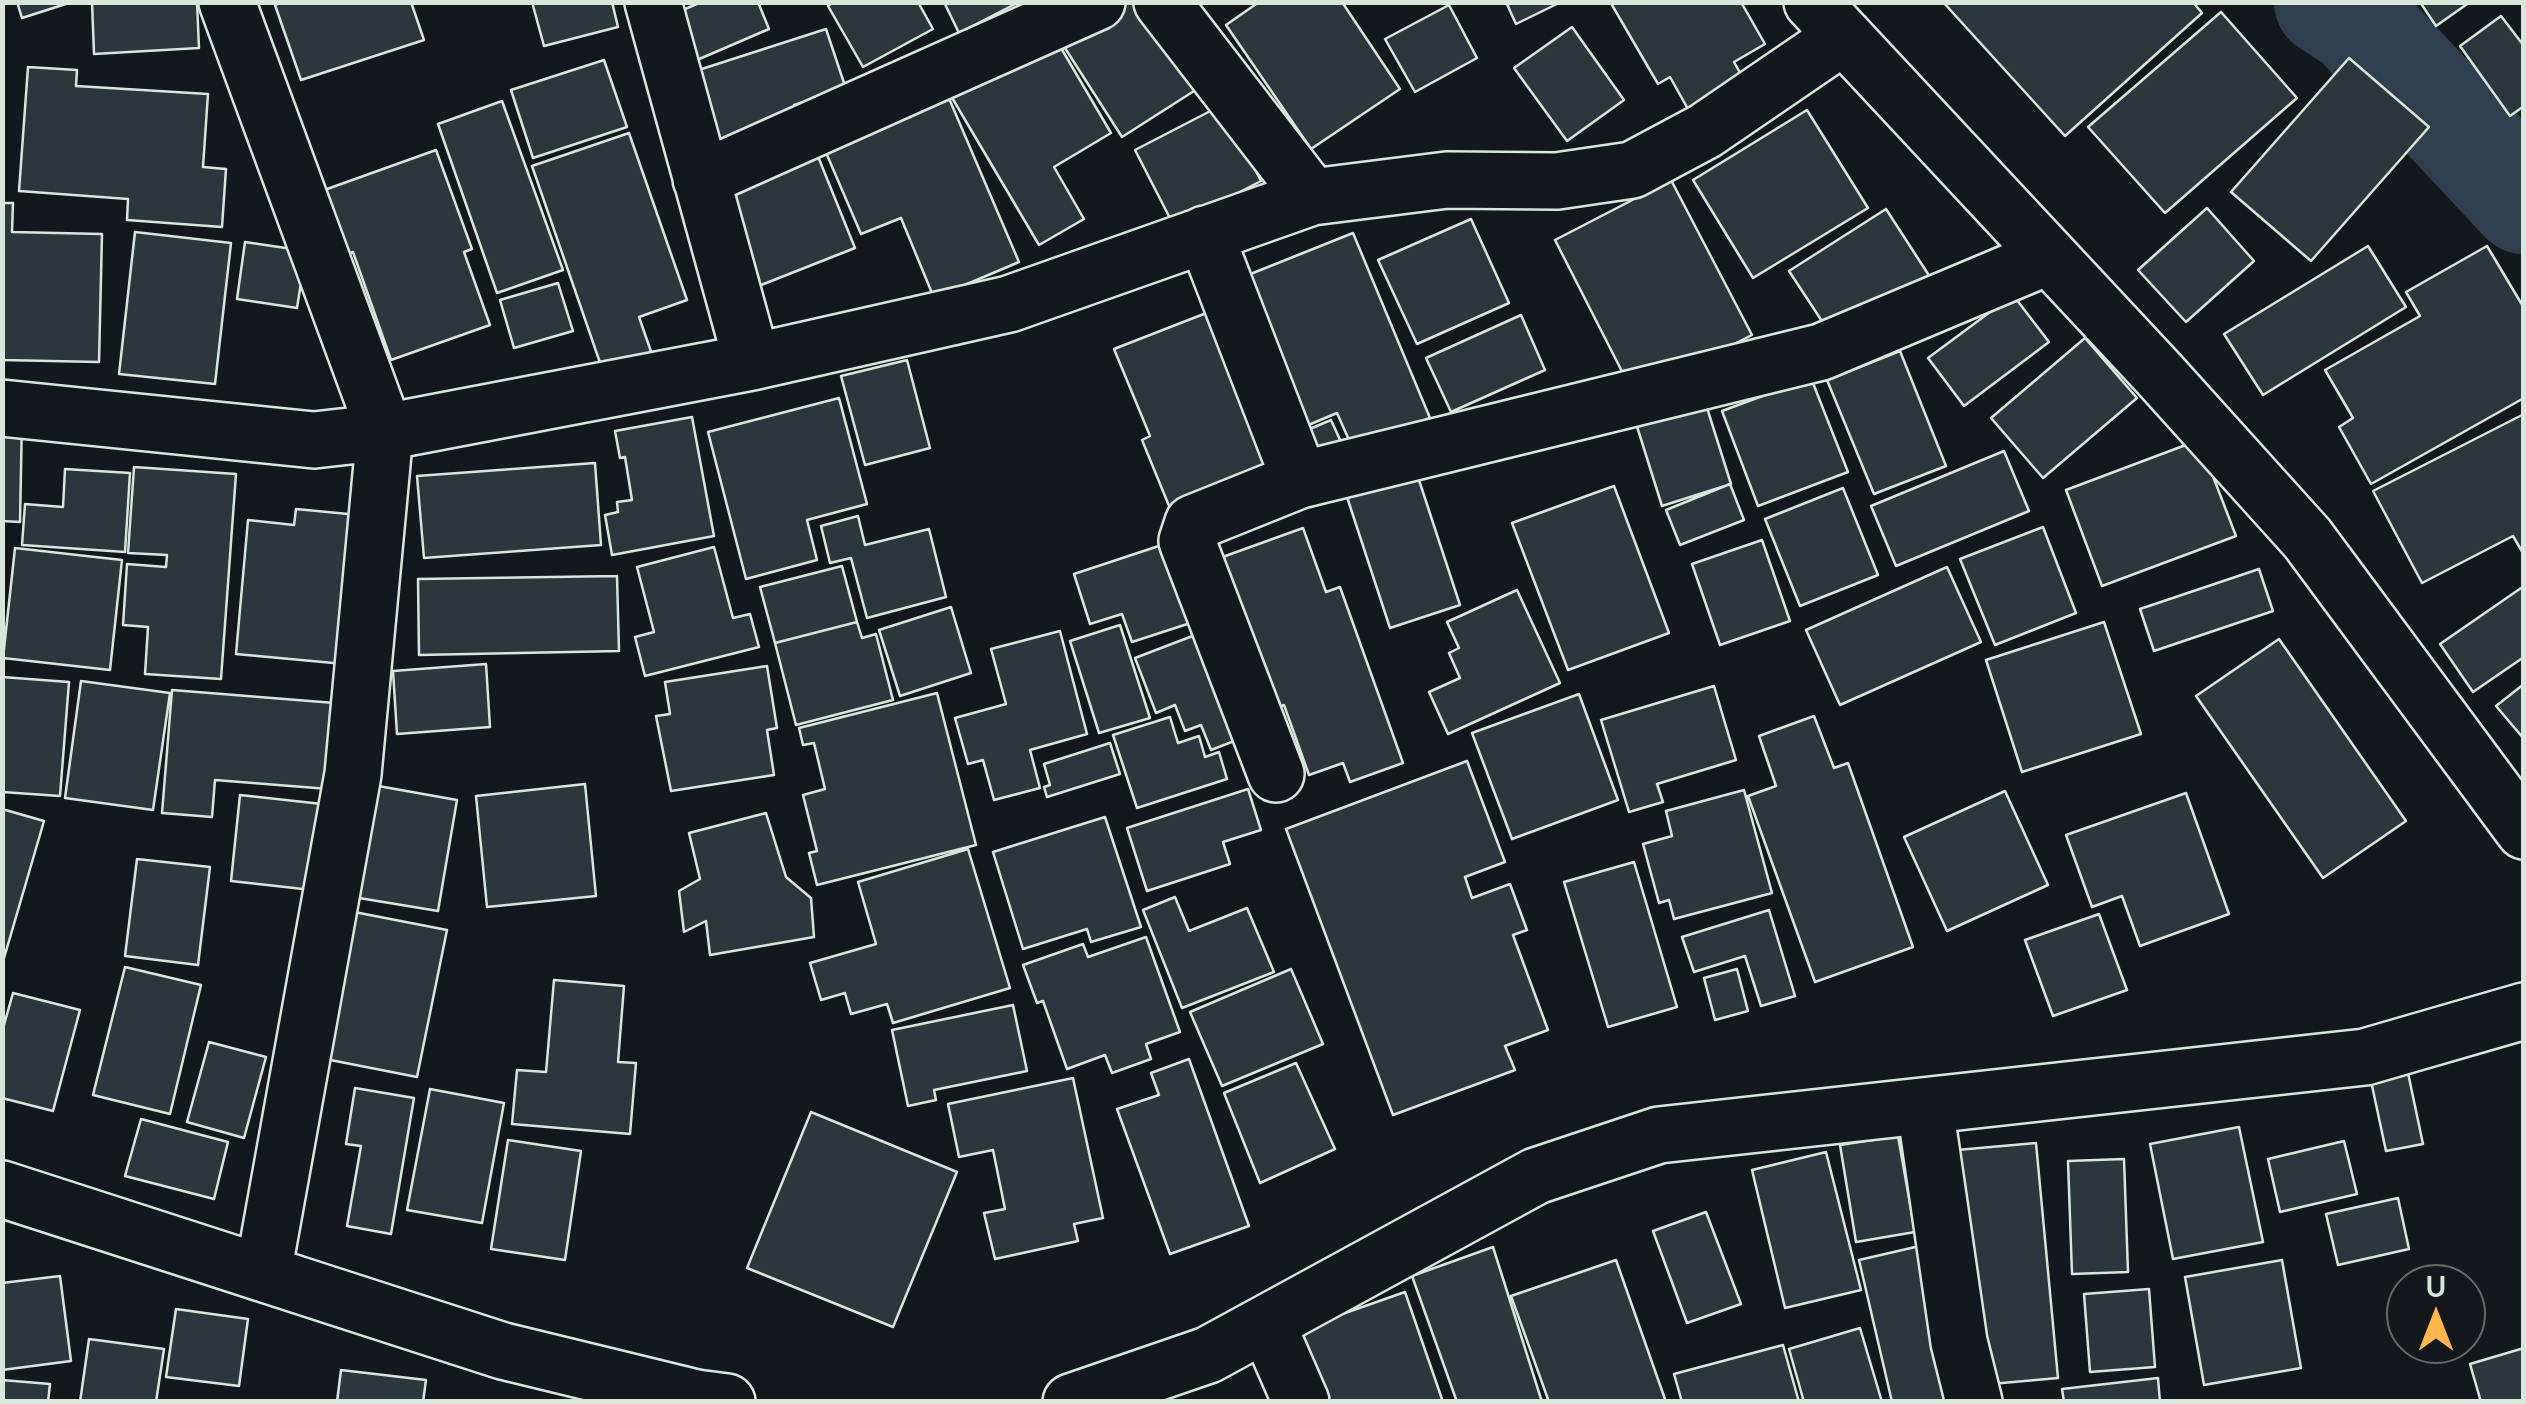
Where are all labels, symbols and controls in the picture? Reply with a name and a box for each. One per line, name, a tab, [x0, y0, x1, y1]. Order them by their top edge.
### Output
north arrow	[2386, 1264, 2486, 1364]
text: U	[2426, 1269, 2446, 1303]

